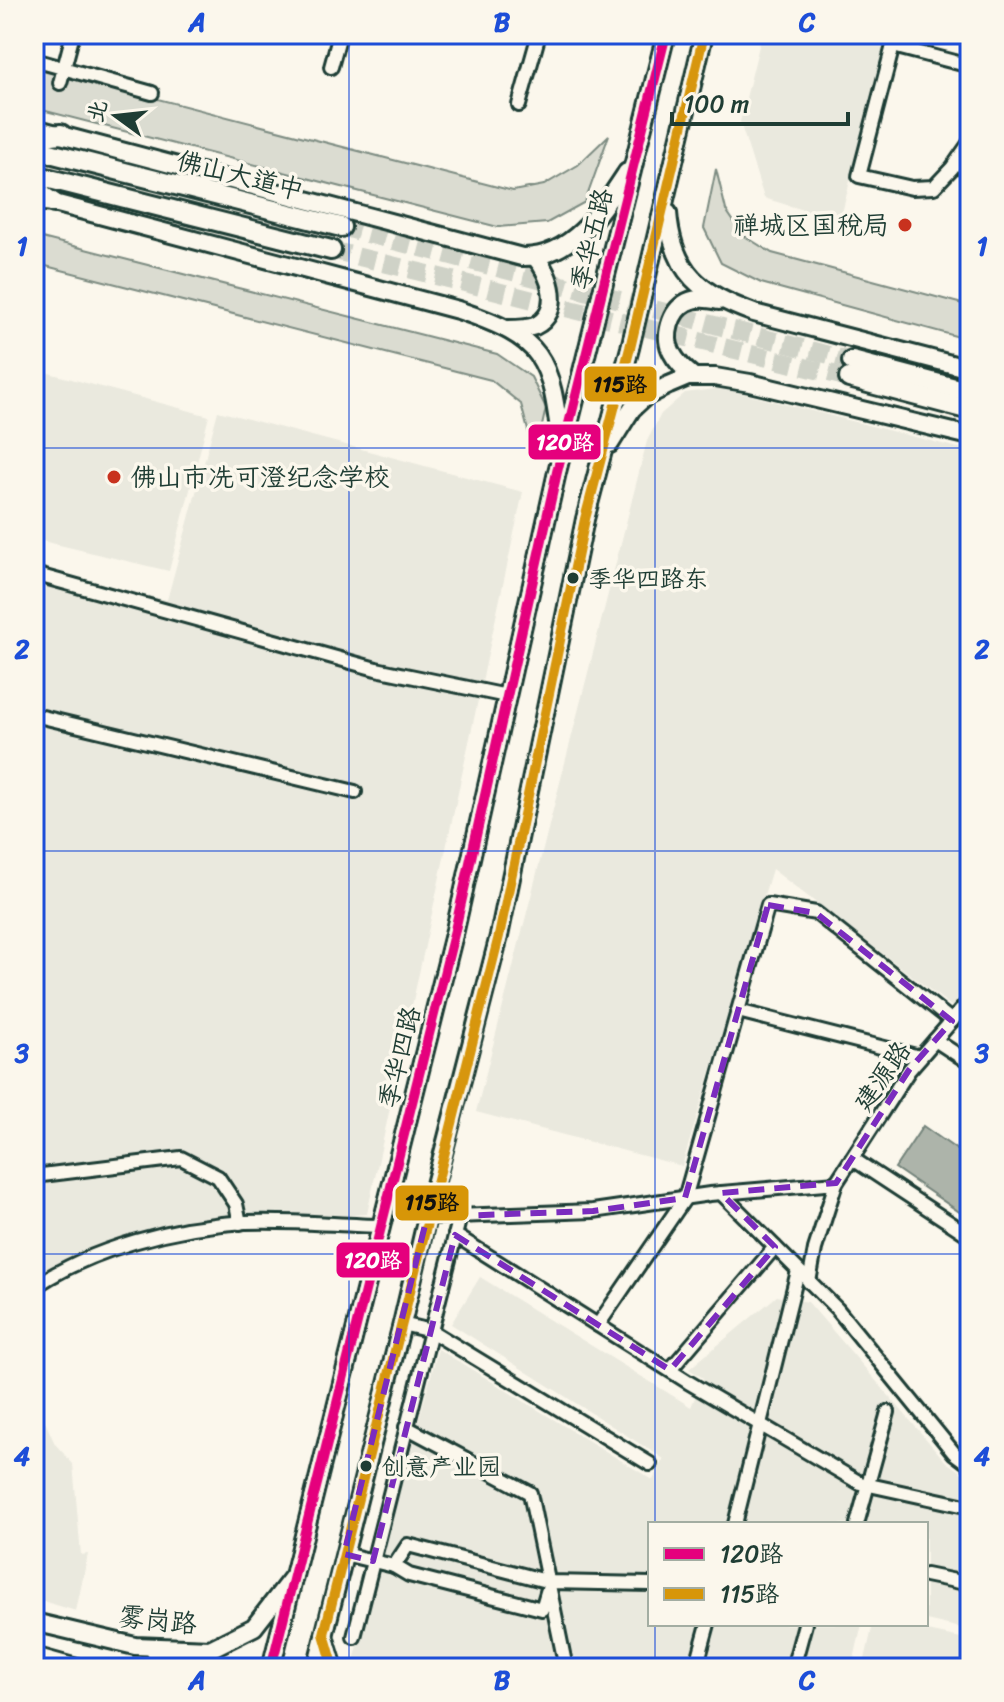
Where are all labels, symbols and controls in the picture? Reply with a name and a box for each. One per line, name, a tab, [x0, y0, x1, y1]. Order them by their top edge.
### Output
text: A	[187, 0, 206, 45]
text: B	[494, 0, 511, 45]
text: C	[798, 0, 816, 45]
north arrow	[76, 76, 156, 156]
scale bar	[672, 76, 848, 126]
text: 100 m	[684, 83, 749, 125]
text: 北	[75, 95, 119, 127]
street label: 佛山大道中	[171, 137, 309, 213]
street label: 季华五路	[556, 183, 626, 295]
place label: 禅城区国税局	[733, 202, 889, 248]
marker: 禅城区国税局	[896, 216, 914, 234]
text: 1	[16, 223, 28, 269]
text: 1	[976, 223, 988, 269]
line badge: 115路	[583, 365, 658, 403]
text: 115路	[593, 365, 647, 404]
line badge: 120路	[527, 423, 602, 461]
text: 120路	[536, 423, 594, 462]
place label: 佛山市冼可澄纪念学校	[130, 454, 390, 500]
marker: 佛山市冼可澄纪念学校	[105, 468, 123, 486]
place label: 季华四路东	[588, 558, 708, 600]
marker: 季华四路东	[565, 570, 581, 586]
text: 2	[13, 626, 30, 672]
text: 2	[973, 626, 990, 672]
street label: 季华四路	[364, 1001, 434, 1113]
text: 3	[14, 1030, 30, 1076]
text: 3	[974, 1030, 990, 1076]
street label: 建源路	[841, 1031, 923, 1121]
text: 115路	[405, 1183, 459, 1222]
line badge: 115路	[394, 1184, 470, 1222]
line badge: 120路	[335, 1241, 411, 1279]
text: 120路	[344, 1241, 402, 1280]
text: 4	[14, 1433, 30, 1479]
text: 4	[974, 1433, 990, 1479]
place label: 创意产业园	[381, 1446, 501, 1488]
marker: 创意产业园	[358, 1458, 374, 1474]
legend	[648, 1522, 928, 1626]
text: 120路	[720, 1533, 783, 1575]
text: 115路	[720, 1573, 779, 1615]
street label: 雾岗路	[117, 1593, 199, 1647]
text: A	[187, 1657, 206, 1702]
text: B	[494, 1657, 511, 1702]
text: C	[798, 1657, 816, 1702]

